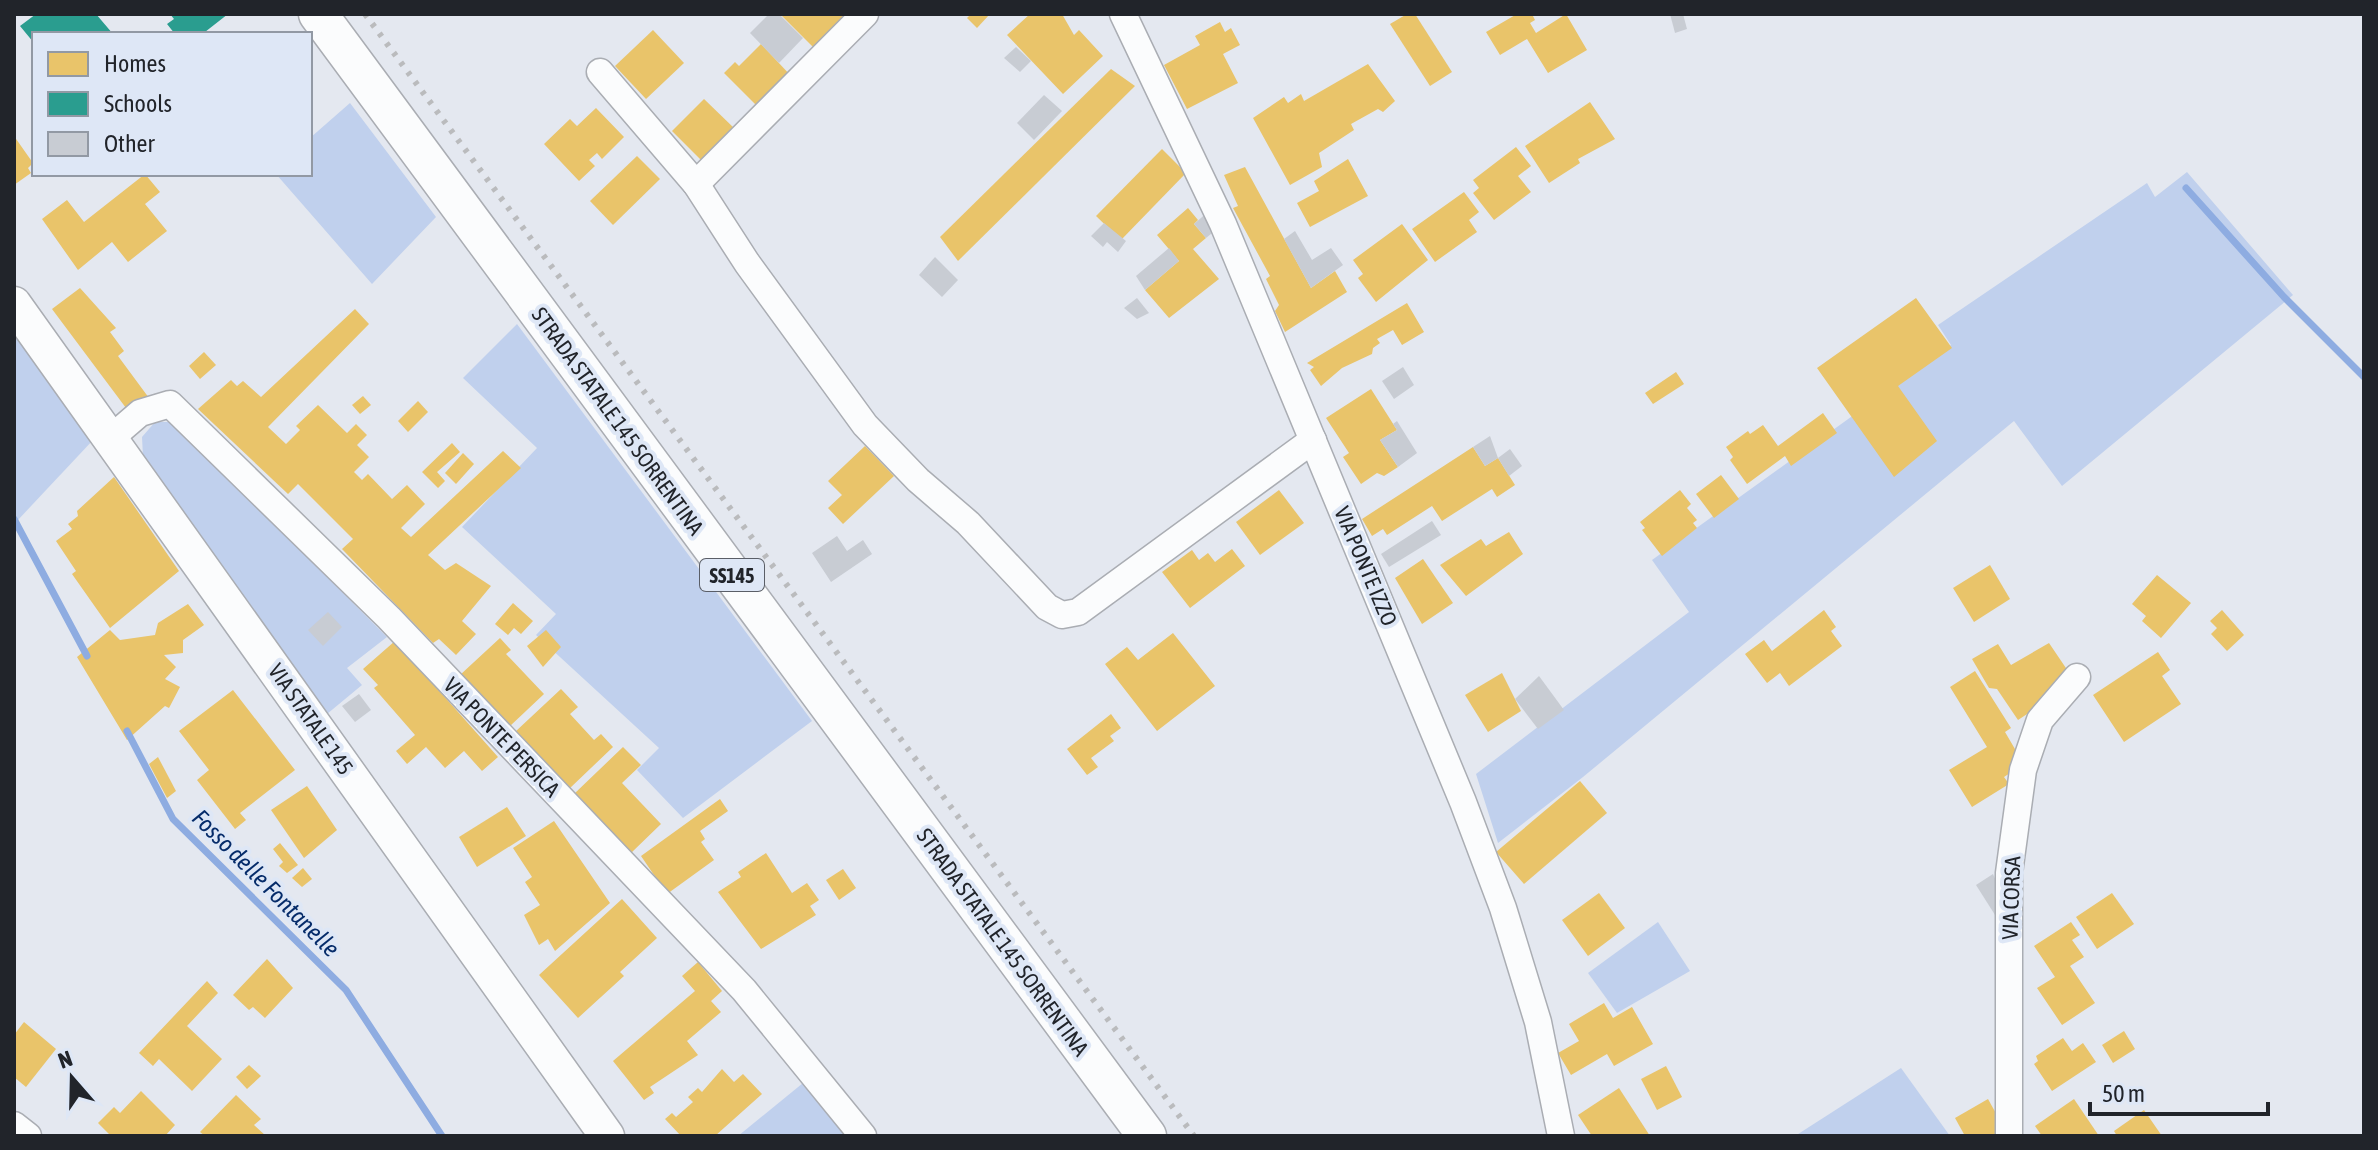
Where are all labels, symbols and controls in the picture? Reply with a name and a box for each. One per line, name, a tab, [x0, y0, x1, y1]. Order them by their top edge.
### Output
legend	[32, 32, 312, 176]
text: Homes	[104, 50, 166, 77]
text: Schools	[104, 90, 172, 117]
text: Other	[104, 130, 155, 157]
street label: STRADA STATALE 145 SORRENTINA	[527, 302, 709, 540]
street label: VIA PONTE IZZO	[1329, 502, 1403, 630]
road number: SS145	[700, 559, 764, 591]
street label: VIA STATALE 145	[263, 658, 359, 780]
street label: VIA PONTE PERSICA	[439, 672, 566, 802]
water label: Fosso delle Fontanelle	[187, 804, 345, 962]
street label: STRADA STATALE 145 SORRENTINA	[912, 823, 1094, 1061]
street label: VIA CORSA	[1997, 856, 2025, 940]
north arrow	[32, 1038, 112, 1118]
text: N	[55, 1045, 76, 1074]
scale bar	[2090, 1066, 2268, 1116]
text: 50 m	[2102, 1080, 2145, 1107]

